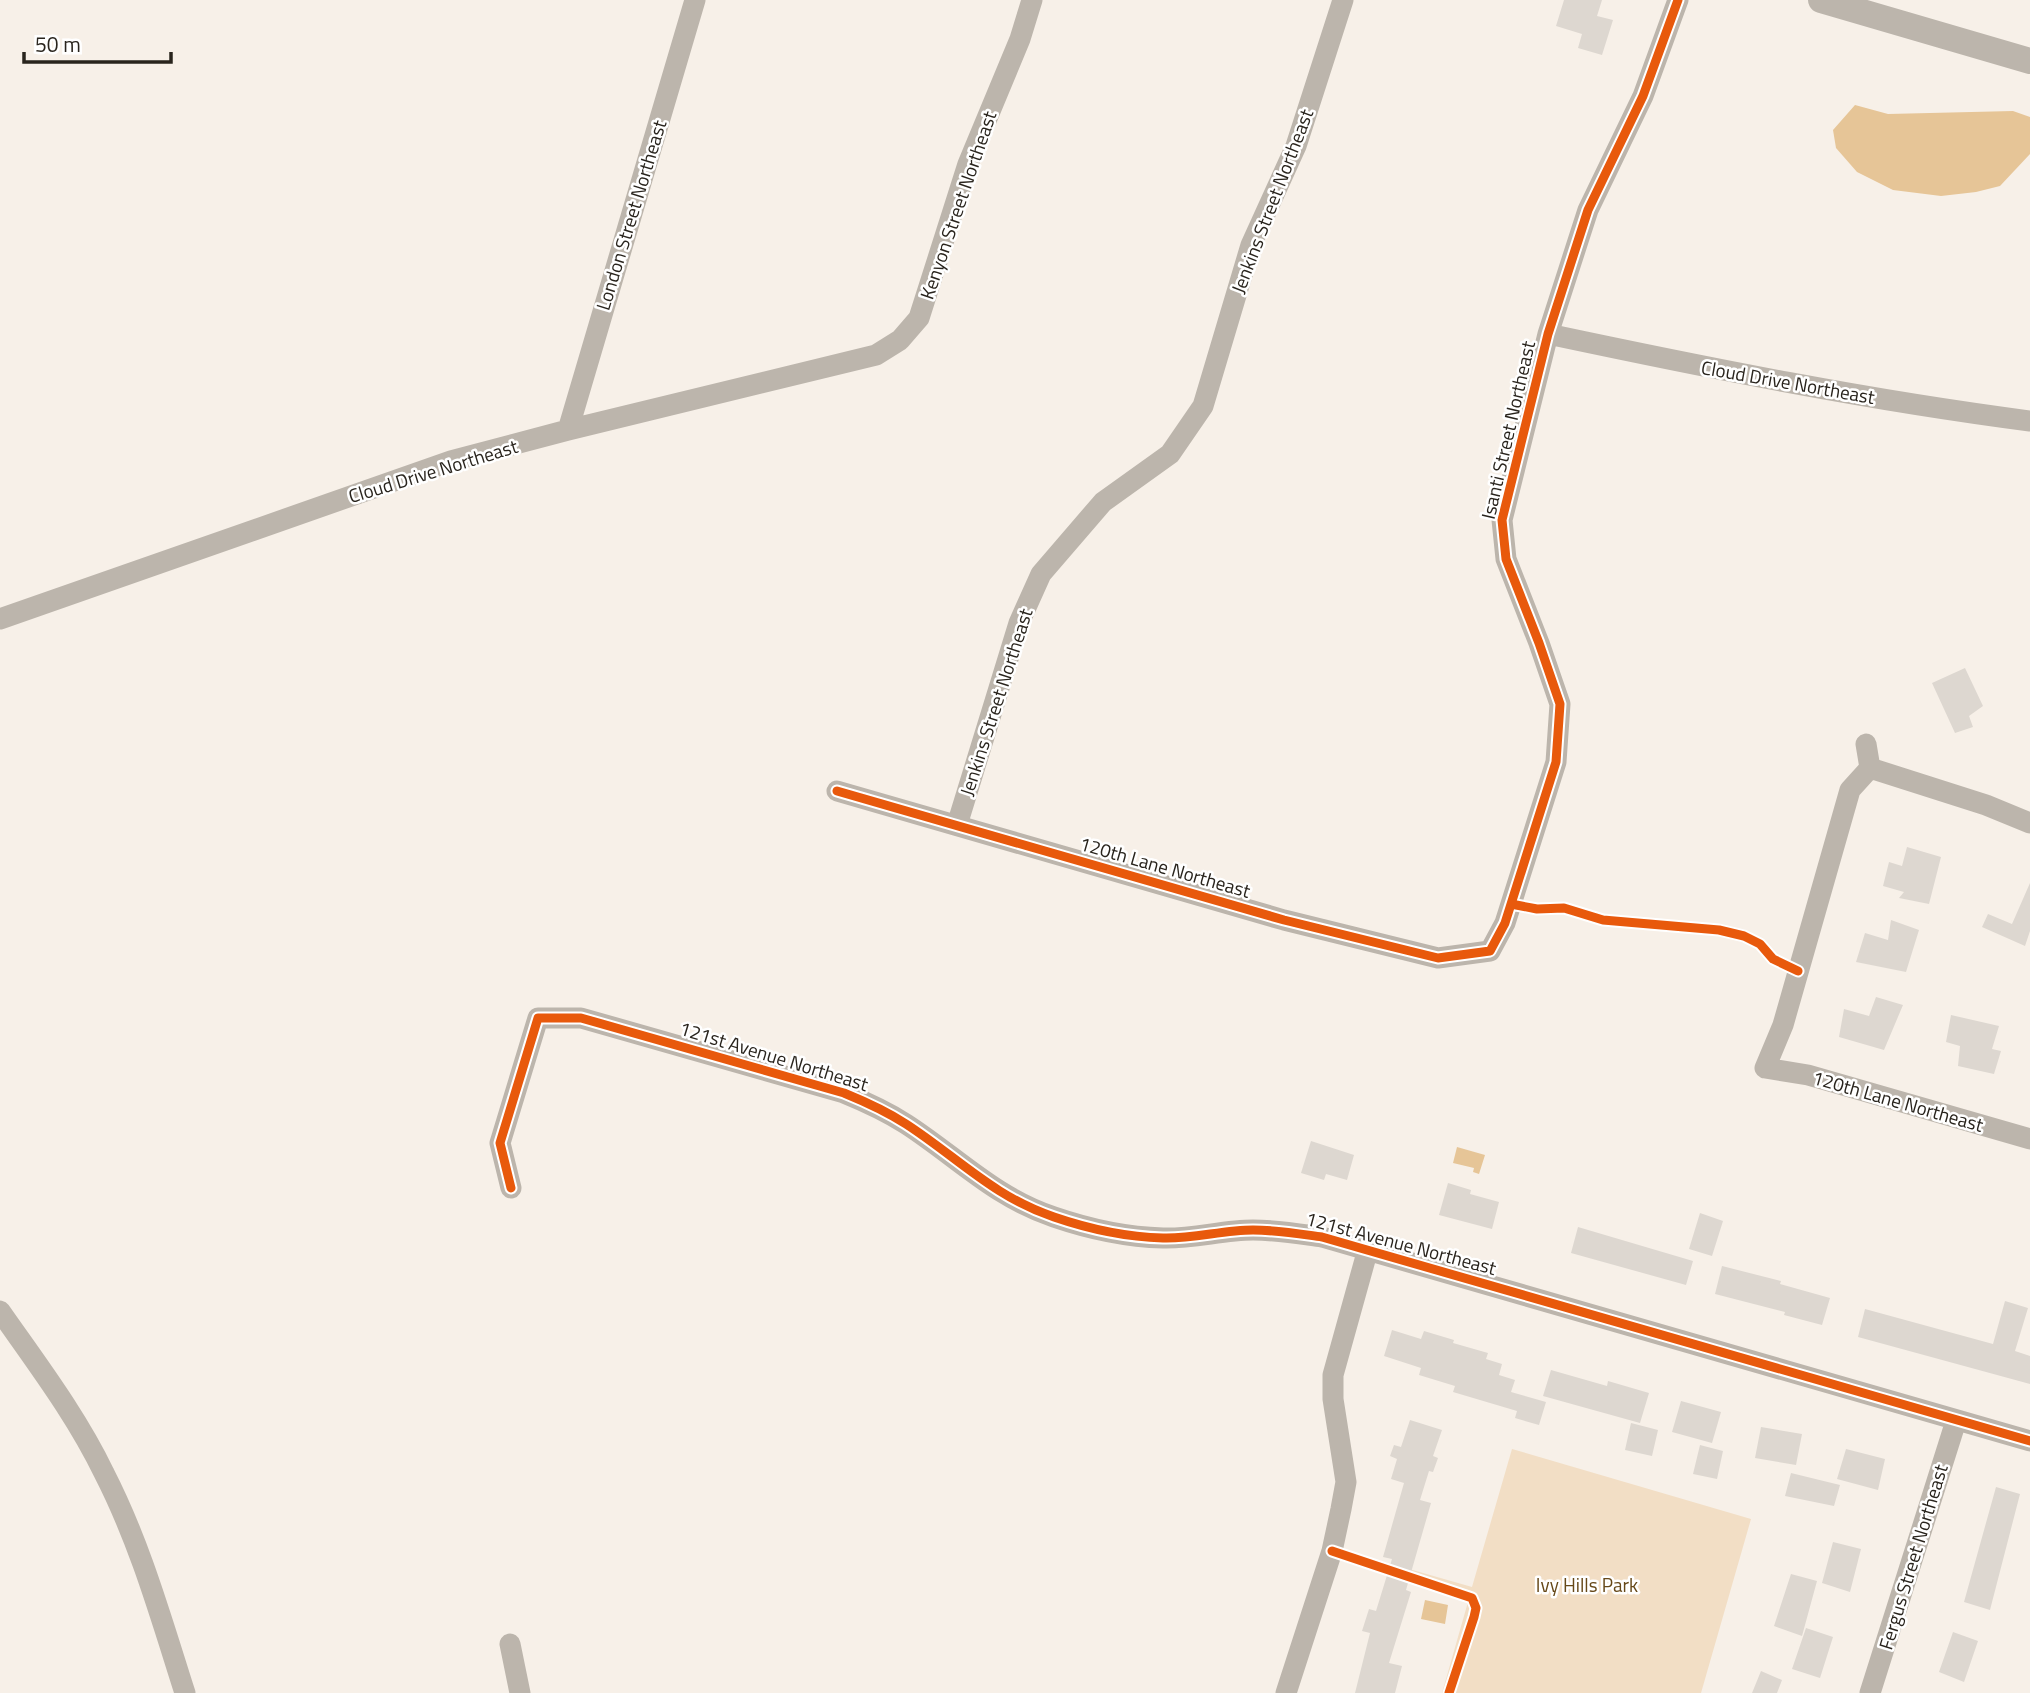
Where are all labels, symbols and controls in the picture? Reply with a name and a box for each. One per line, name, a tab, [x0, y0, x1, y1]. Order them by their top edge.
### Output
scale bar	[24, 21, 172, 65]
text: 50 m	[35, 28, 81, 60]
street label: Jenkins Street Northeast	[1223, 104, 1320, 297]
street label: Kenyon Street Northeast	[912, 106, 1004, 303]
street label: London Street Northeast	[588, 116, 673, 314]
street label: Isanti Street Northeast	[1473, 338, 1542, 522]
street label: Cloud Drive Northeast	[1699, 352, 1877, 411]
street label: Cloud Drive Northeast	[345, 431, 521, 510]
street label: Jenkins Street Northeast	[951, 604, 1040, 799]
street label: 120th Lane Northeast	[1076, 828, 1254, 905]
street label: 121st Avenue Northeast	[676, 1013, 872, 1098]
street label: 120th Lane Northeast	[1809, 1062, 1987, 1139]
street label: 121st Avenue Northeast	[1303, 1203, 1500, 1282]
street label: Fergus Street Northeast	[1871, 1460, 1955, 1653]
park label: Ivy Hills Park	[1536, 1570, 1638, 1599]

